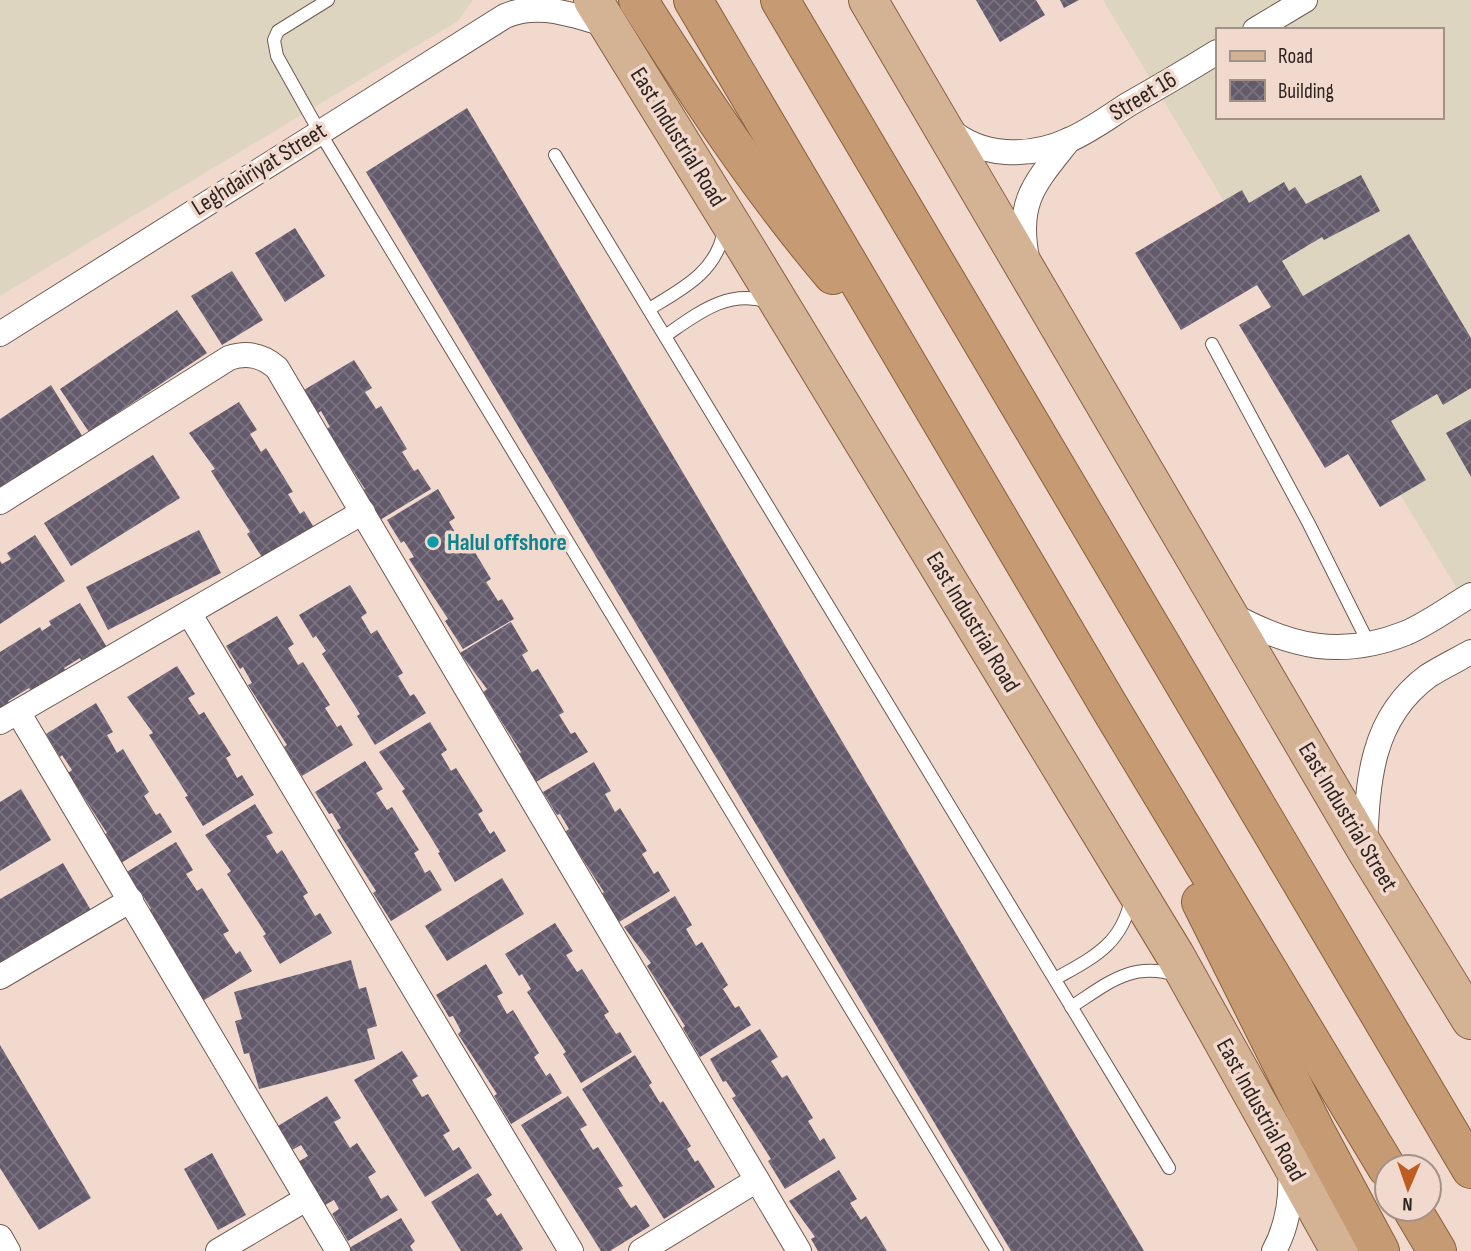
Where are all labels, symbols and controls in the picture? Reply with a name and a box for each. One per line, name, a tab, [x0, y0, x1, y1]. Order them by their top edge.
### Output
legend	[1216, 28, 1443, 119]
text: Road	[1278, 44, 1313, 69]
street label: East Industrial Road	[624, 62, 732, 212]
street label: Street 16	[1104, 65, 1182, 127]
text: Building	[1278, 79, 1334, 104]
street label: Leghdairiyat Street	[186, 116, 332, 222]
place label: Halul offshore	[447, 528, 567, 557]
marker: Halul offshore	[425, 534, 441, 550]
street label: East Industrial Road	[920, 547, 1026, 697]
street label: East Industrial Street	[1292, 737, 1404, 897]
street label: East Industrial Road	[1210, 1034, 1312, 1186]
north arrow	[1373, 1153, 1443, 1223]
text: N	[1402, 1192, 1413, 1215]

